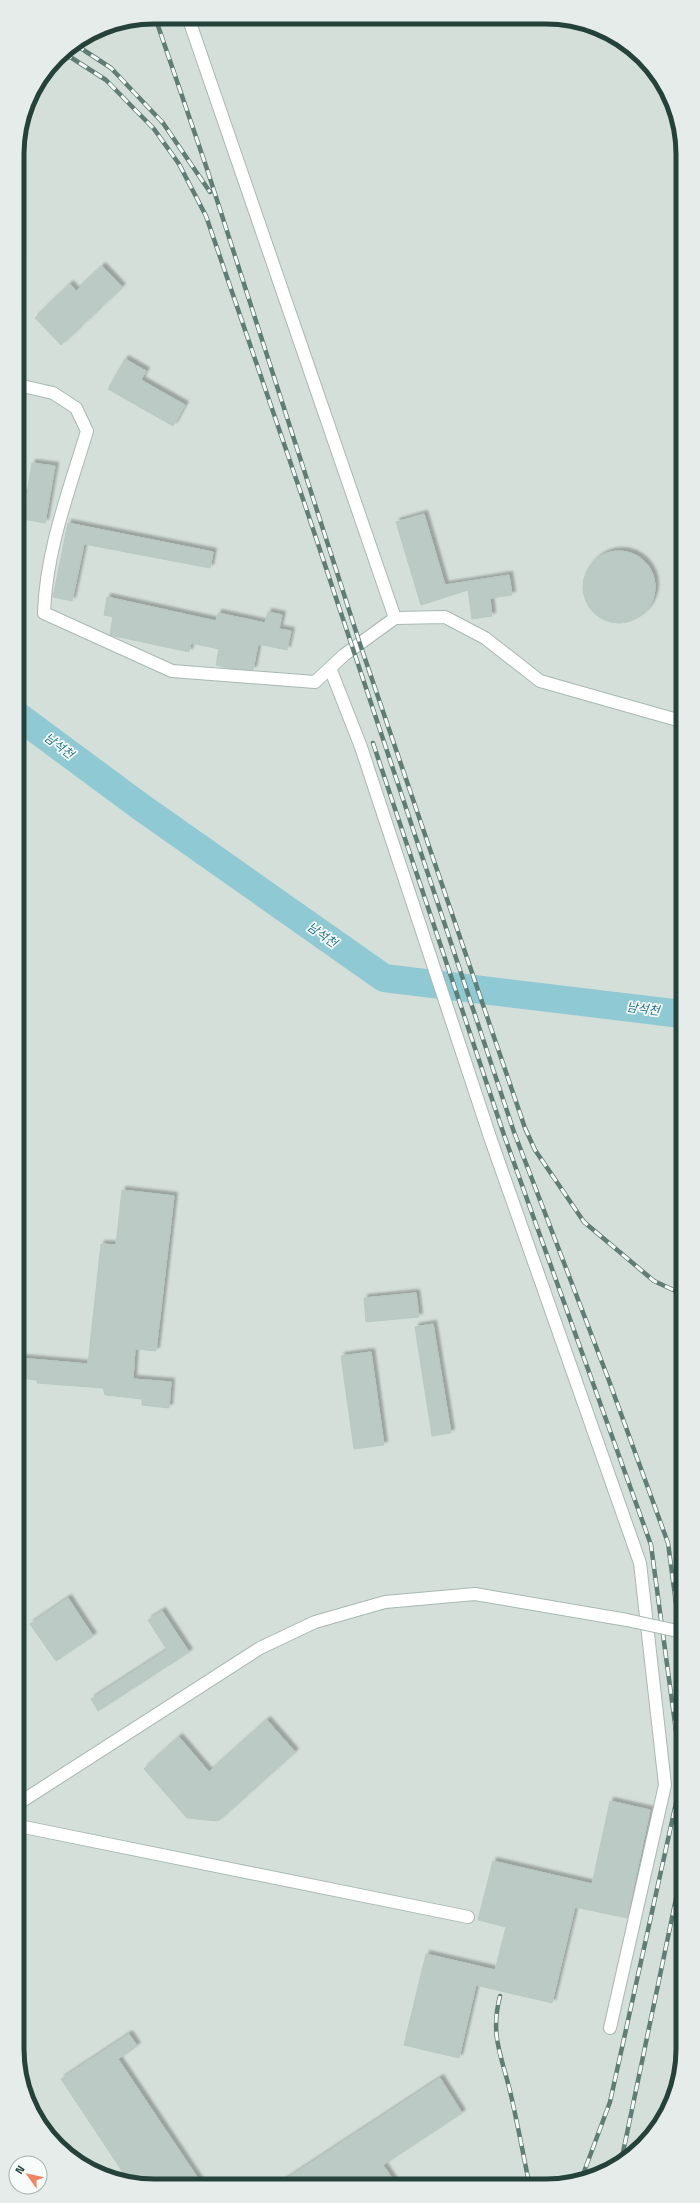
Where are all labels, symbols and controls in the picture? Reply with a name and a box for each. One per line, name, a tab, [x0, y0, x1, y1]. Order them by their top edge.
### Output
water label: 남석천	[40, 728, 80, 764]
water label: 남석천	[303, 917, 343, 953]
water label: 남석천	[625, 997, 663, 1020]
north arrow	[8, 2155, 48, 2195]
text: N	[11, 2162, 28, 2177]

